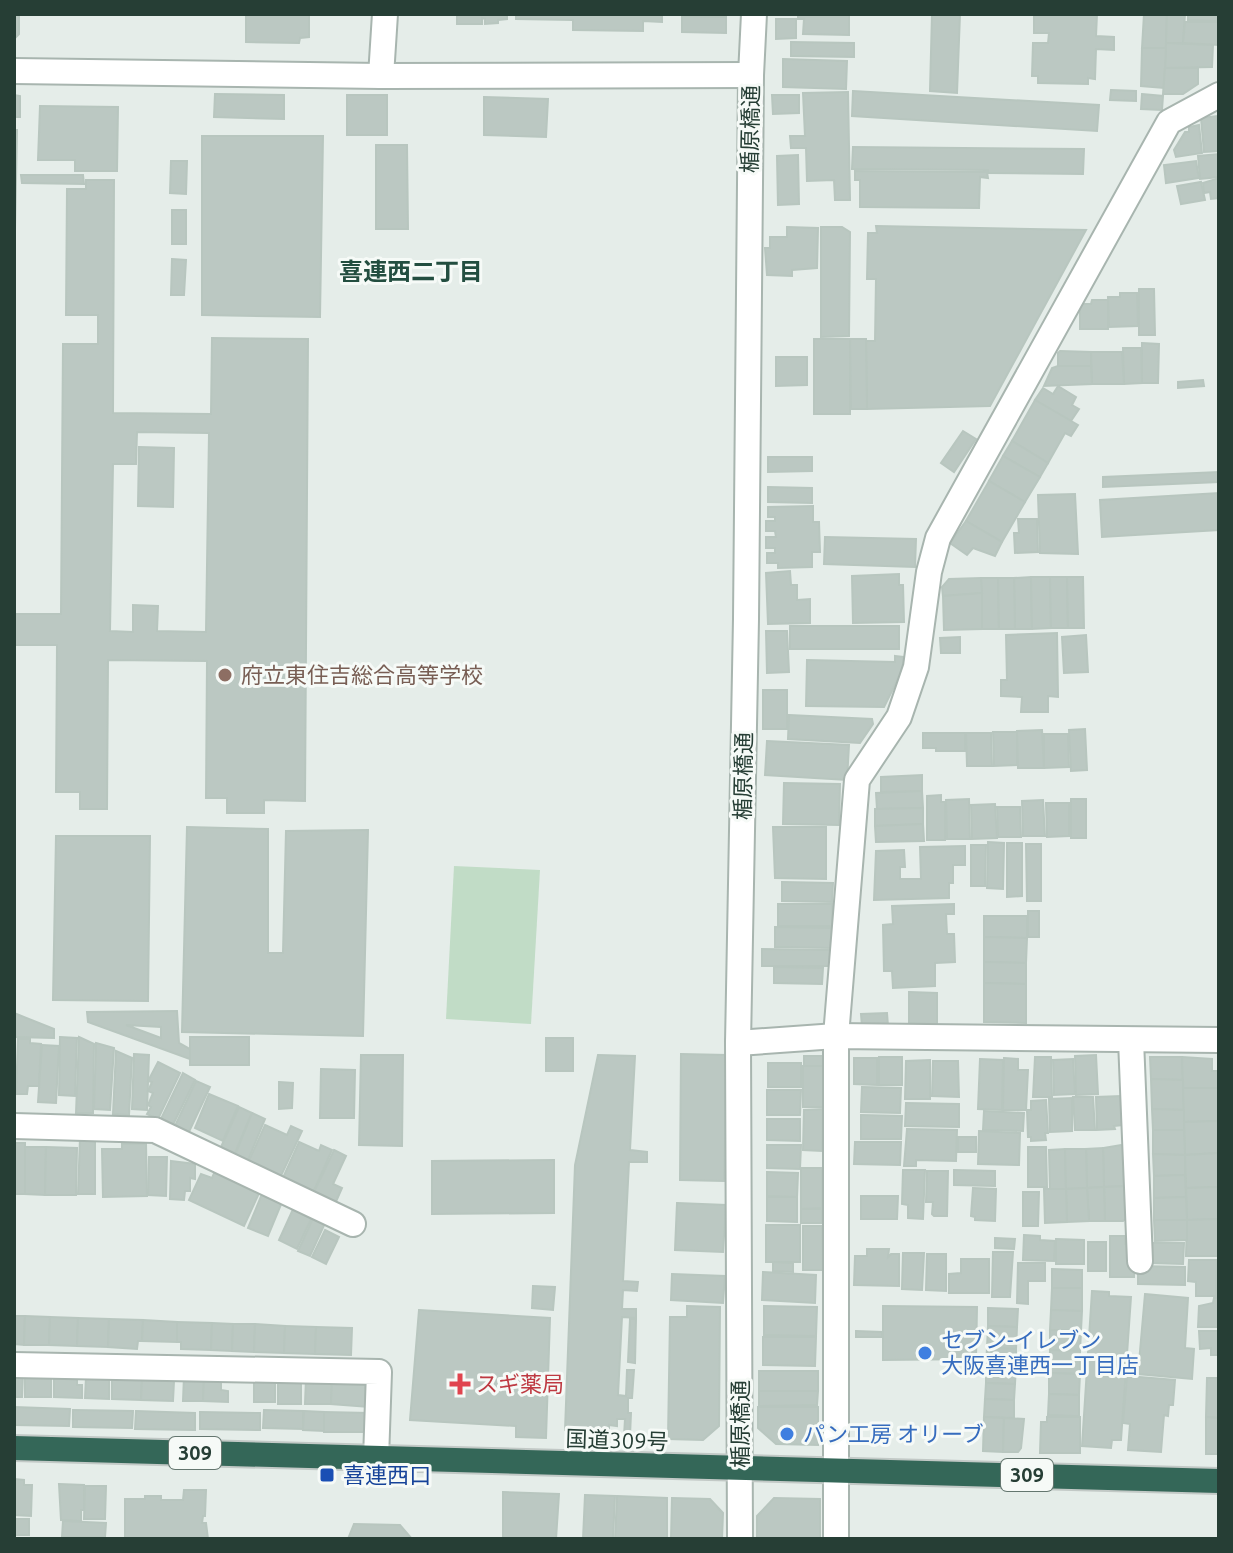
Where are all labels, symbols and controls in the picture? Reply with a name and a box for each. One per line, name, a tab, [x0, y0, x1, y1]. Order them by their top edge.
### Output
street label: 楯原橋通	[736, 85, 763, 173]
district label: 喜連西二丁目	[339, 258, 483, 285]
place label: 府立東住吉総合高等学校	[241, 662, 483, 687]
marker: 府立東住吉総合高等学校	[216, 666, 234, 684]
street label: 楯原橋通	[729, 732, 756, 820]
place label: セブン-イレブン 大阪喜連西一丁目店	[941, 1327, 1139, 1377]
marker: セブン-イレブン 大阪喜連西一丁目店	[916, 1344, 934, 1362]
place label: スギ薬局	[476, 1371, 564, 1396]
marker: スギ薬局	[451, 1375, 469, 1393]
street label: 楯原橋通	[727, 1380, 752, 1468]
place label: パン工房 オリーブ	[803, 1421, 984, 1446]
street label: 国道309号	[565, 1425, 669, 1454]
marker: パン工房 オリーブ	[778, 1425, 796, 1443]
road number: 309	[169, 1437, 221, 1469]
road number: 309	[1001, 1459, 1053, 1491]
place label: 喜連西口	[343, 1462, 431, 1487]
marker: 喜連西口	[318, 1466, 336, 1484]

